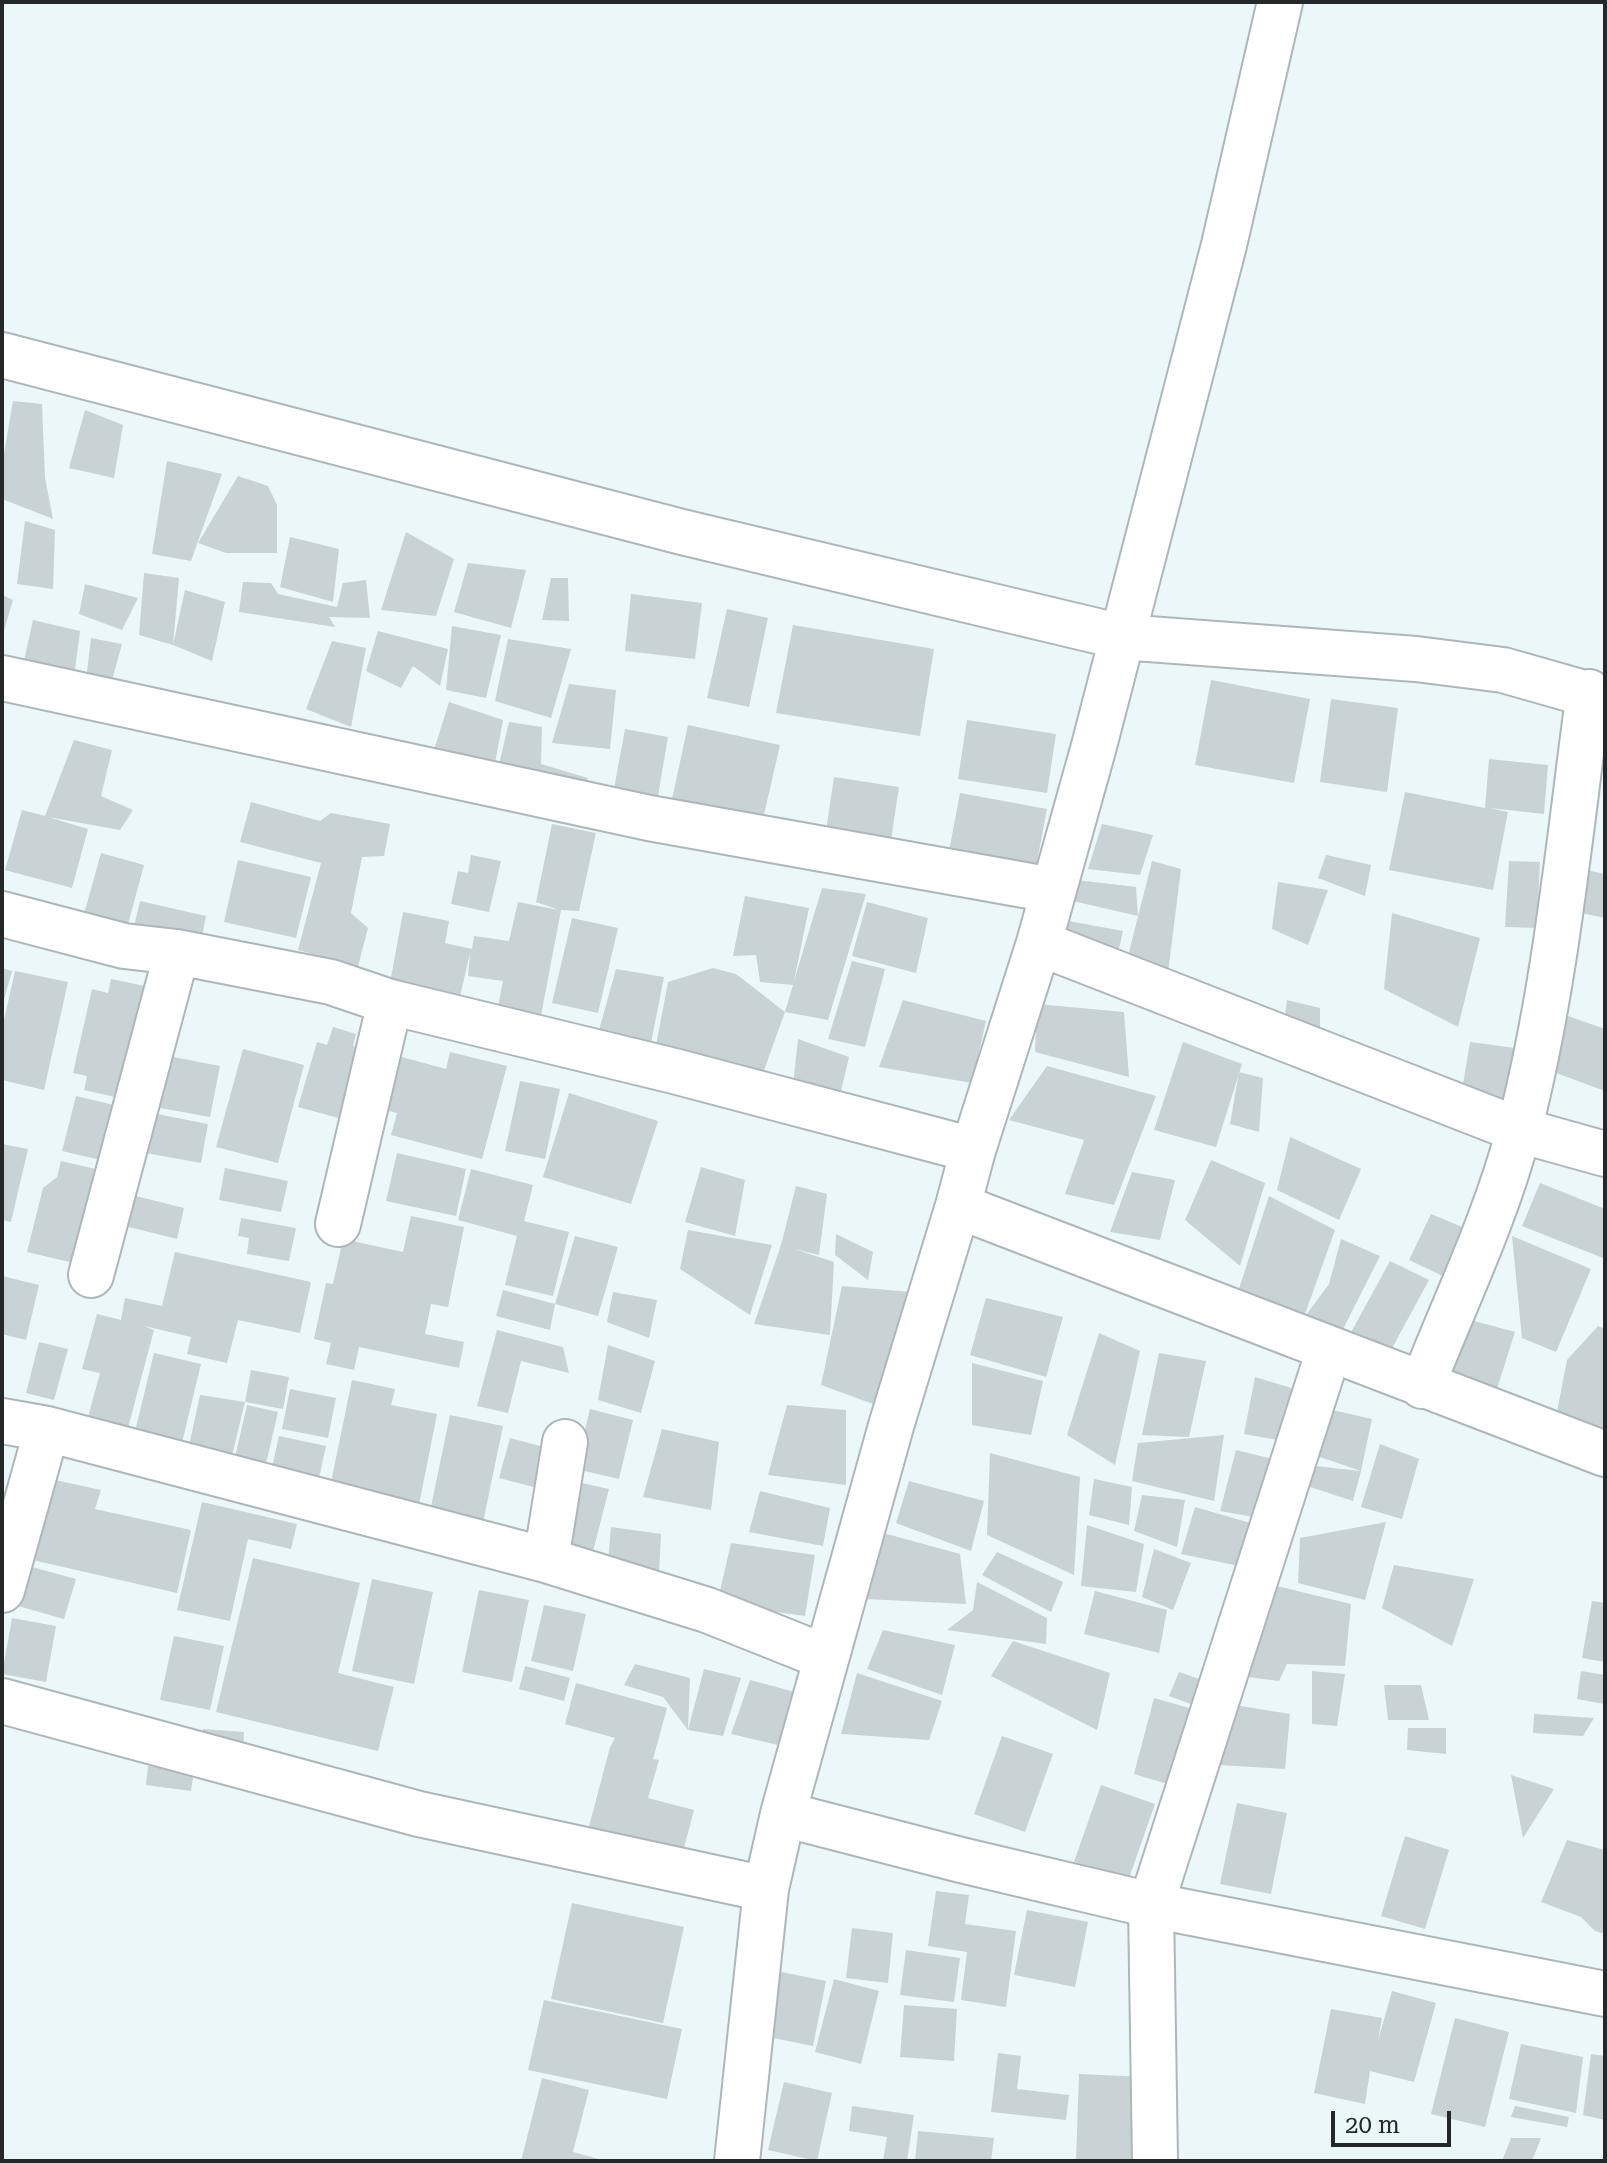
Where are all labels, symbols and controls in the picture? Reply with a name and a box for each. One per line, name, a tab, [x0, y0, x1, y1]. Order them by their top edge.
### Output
scale bar	[1335, 2095, 1455, 2145]
text: 20 m	[1345, 2111, 1400, 2139]

